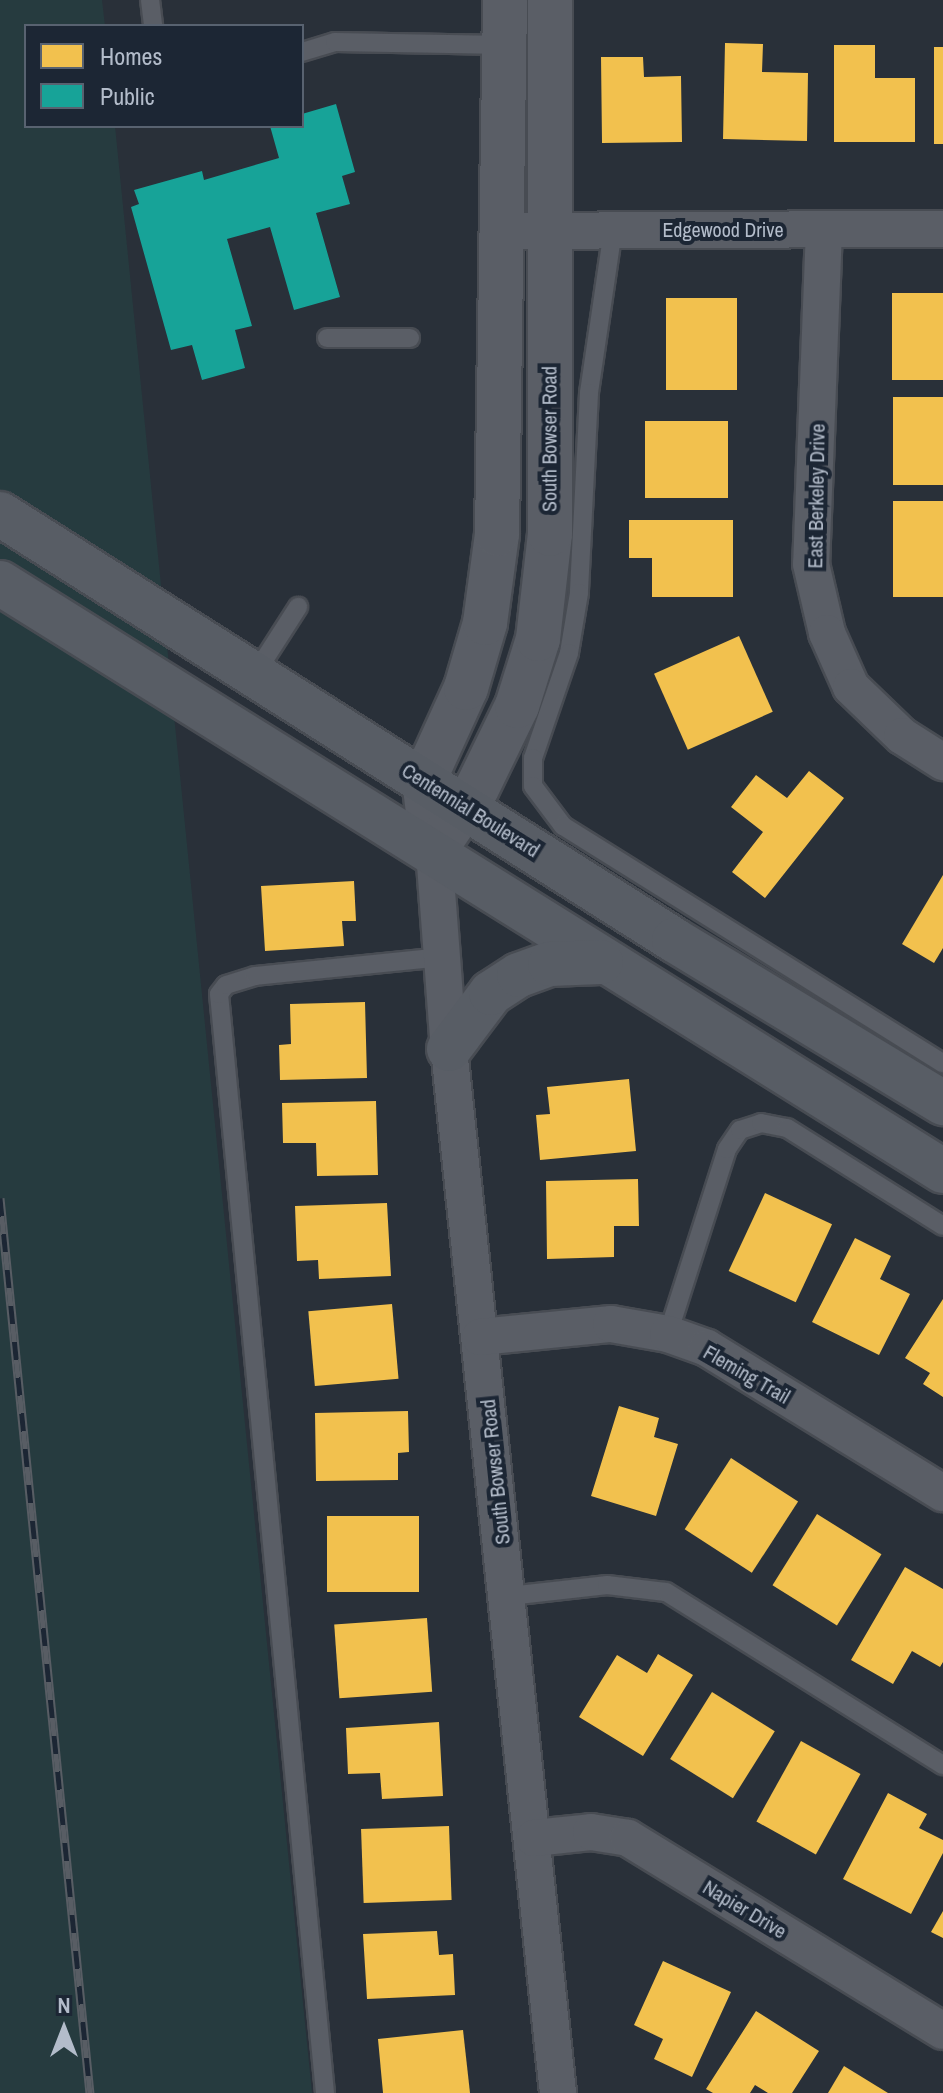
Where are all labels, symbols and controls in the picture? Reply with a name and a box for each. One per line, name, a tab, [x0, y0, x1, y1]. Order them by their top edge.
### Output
legend	[24, 24, 304, 128]
text: Homes	[100, 40, 162, 72]
text: Public	[100, 80, 155, 112]
street label: Edgewood Drive	[662, 217, 784, 241]
street label: South Bowser Road	[537, 366, 561, 512]
street label: East Berkeley Drive	[803, 423, 829, 569]
street label: Centennial Boulevard	[398, 758, 544, 862]
street label: Fleming Trail	[699, 1340, 795, 1408]
street label: South Bowser Road	[475, 1398, 515, 1546]
street label: Napier Drive	[699, 1875, 791, 1943]
north arrow	[24, 1989, 104, 2069]
text: N	[57, 1990, 71, 2020]

